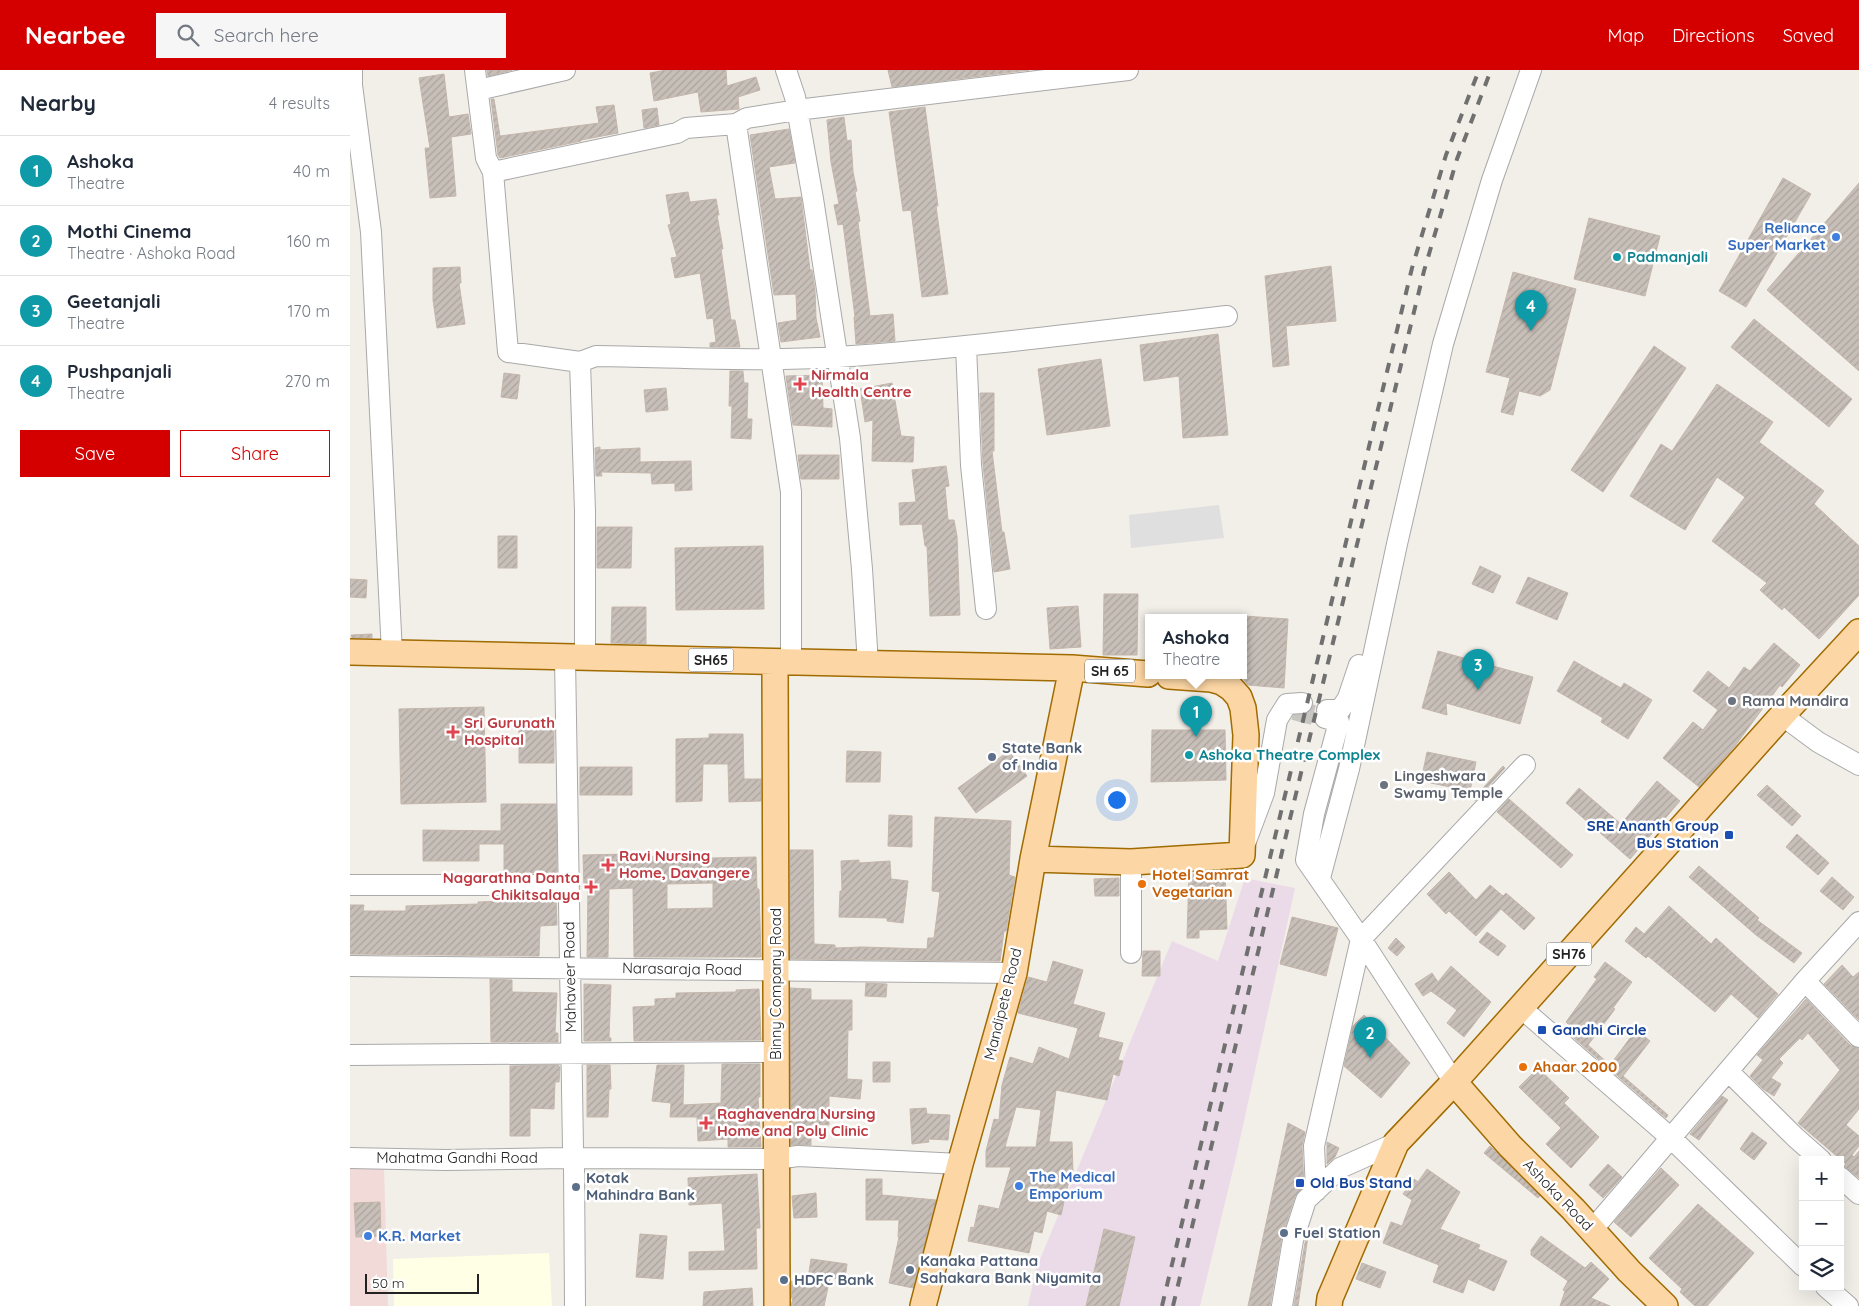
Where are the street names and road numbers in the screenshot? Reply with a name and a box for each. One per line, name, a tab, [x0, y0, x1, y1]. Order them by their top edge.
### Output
road number: SH65	[688, 648, 734, 672]
road number: SH 65	[1085, 660, 1135, 682]
street label: Binny Company Road	[766, 908, 785, 1060]
street label: Mahaveer Road	[559, 921, 580, 1033]
road number: SH76	[1546, 942, 1592, 966]
street label: Mandipete Road	[979, 946, 1026, 1062]
street label: Narasaraja Road	[622, 958, 742, 979]
street label: Mahatma Gandhi Road	[376, 1148, 538, 1167]
street label: Ashoka Road	[1519, 1155, 1597, 1235]

